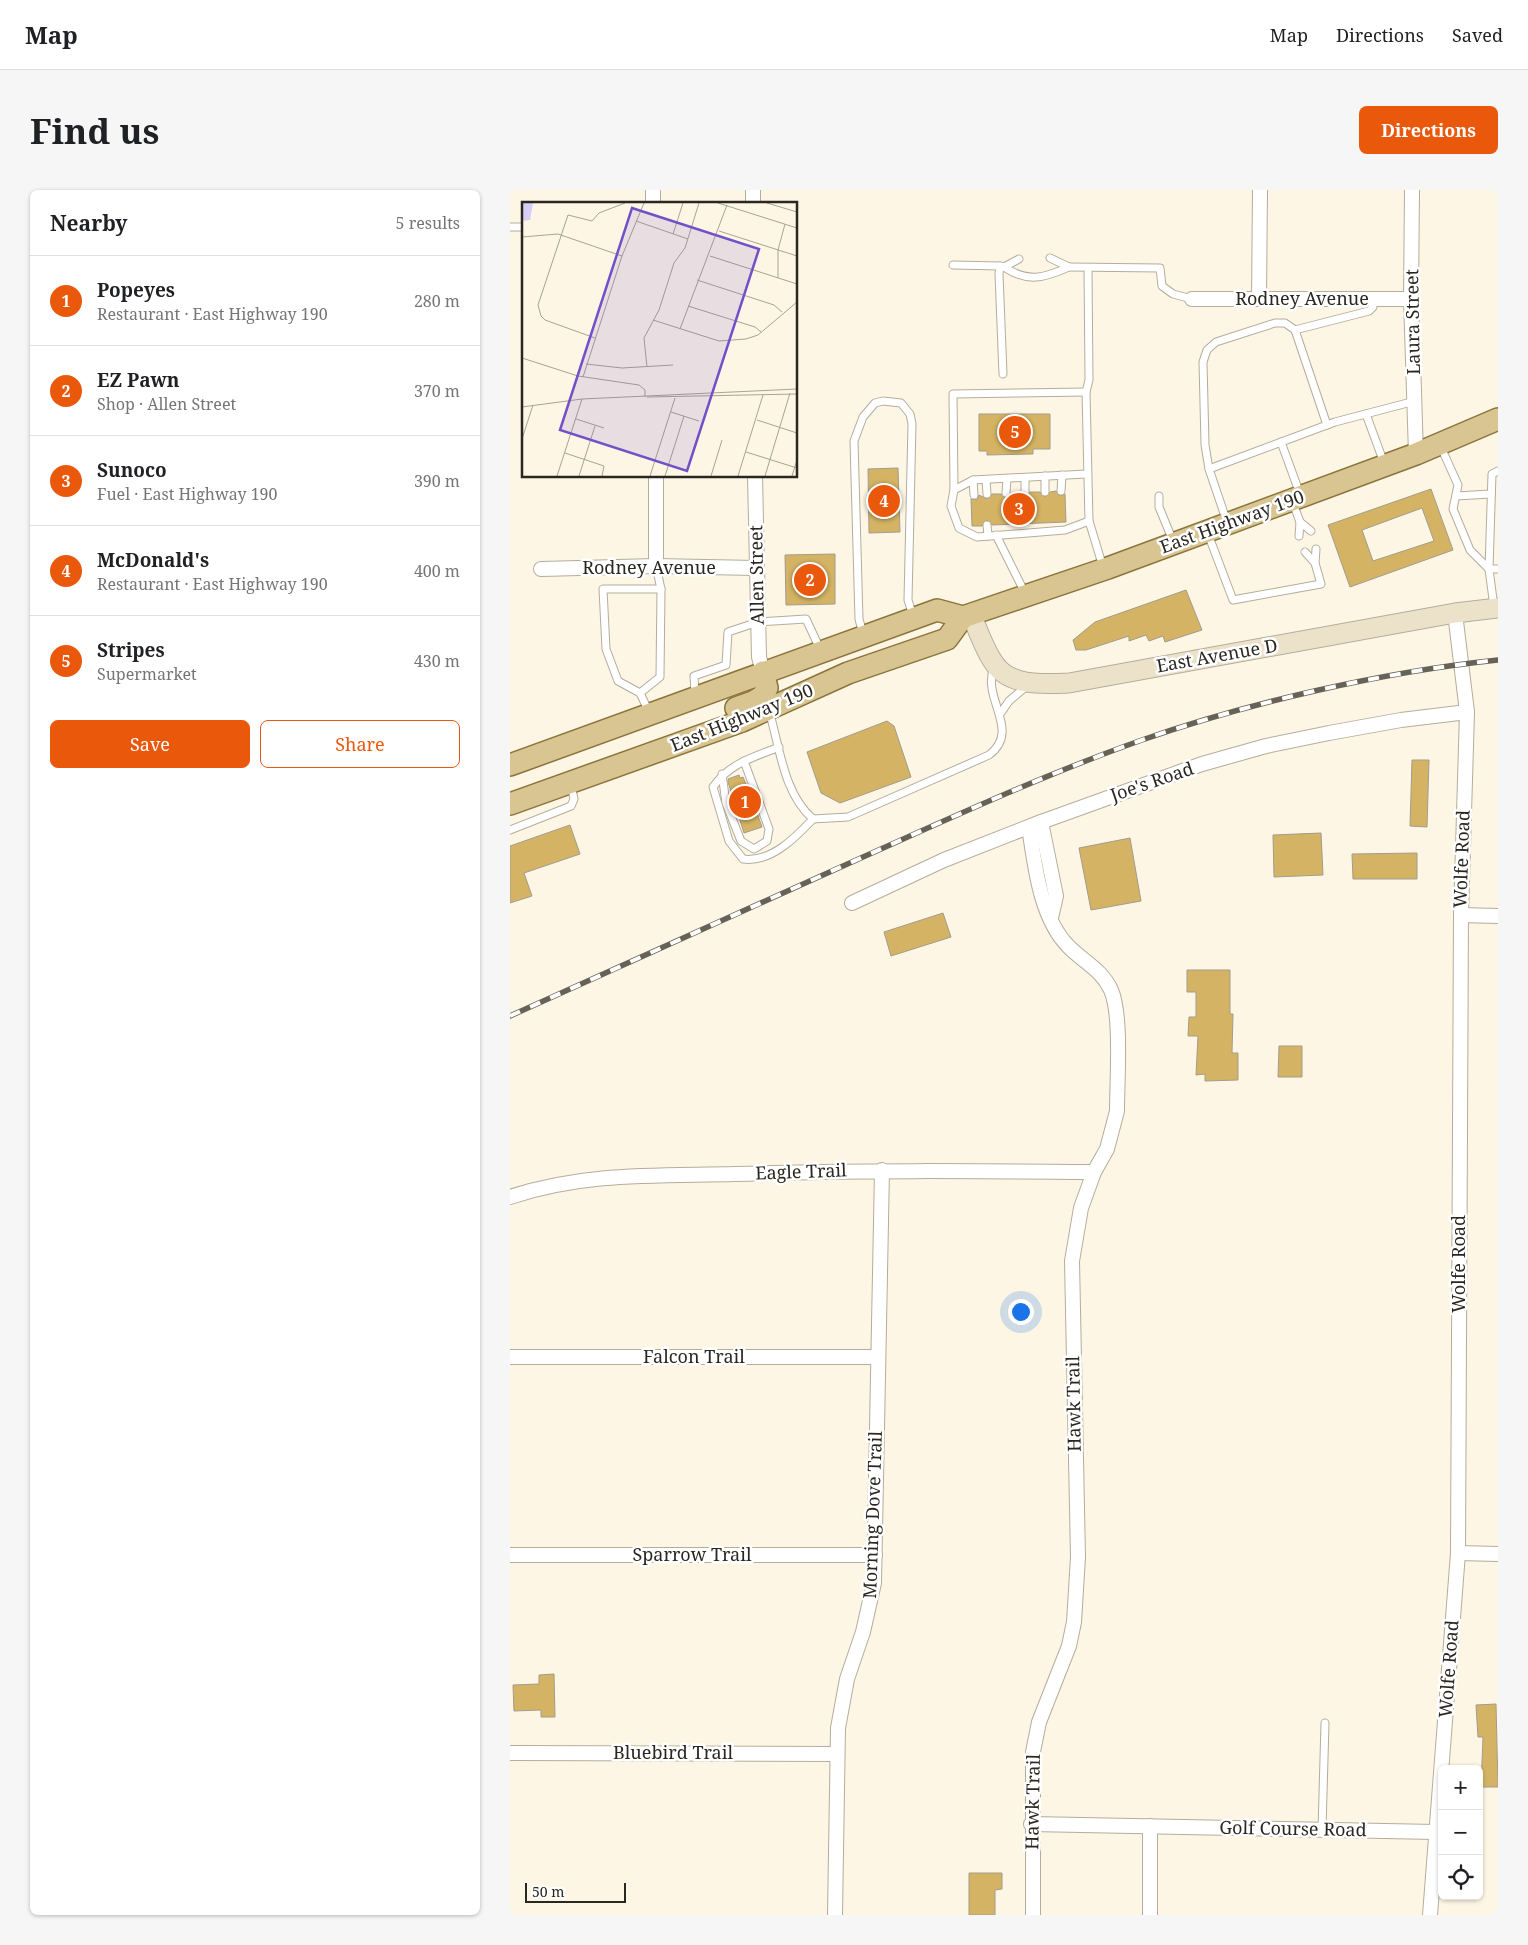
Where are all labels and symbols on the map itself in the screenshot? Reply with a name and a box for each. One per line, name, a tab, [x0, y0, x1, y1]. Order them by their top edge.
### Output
inset map	[522, 202, 798, 478]
street label: Laura Street	[1399, 269, 1425, 375]
street label: Rodney Avenue	[1235, 286, 1369, 310]
pin: 5	[999, 413, 1031, 451]
pin: 4	[868, 482, 900, 520]
street label: East Highway 190	[1156, 484, 1307, 558]
pin: 3	[1003, 490, 1035, 528]
street label: Allen Street	[743, 525, 769, 625]
street label: Rodney Avenue	[582, 555, 716, 579]
pin: 2	[794, 561, 826, 599]
street label: East Avenue D	[1154, 633, 1279, 677]
street label: East Highway 190	[667, 677, 817, 757]
street label: Joe's Road	[1106, 756, 1197, 807]
pin: 1	[729, 783, 761, 821]
street label: Wolfe Road	[1447, 810, 1475, 908]
street label: Eagle Trail	[755, 1157, 848, 1185]
street label: Wolfe Road	[1446, 1215, 1470, 1313]
your location	[1008, 1299, 1034, 1325]
street label: Falcon Trail	[643, 1344, 745, 1368]
street label: Hawk Trail	[1060, 1356, 1086, 1452]
street label: Morning Dove Trail	[857, 1430, 887, 1599]
street label: Sparrow Trail	[632, 1542, 752, 1566]
street label: Wolfe Road	[1433, 1619, 1463, 1719]
street label: Bluebird Trail	[613, 1740, 733, 1764]
street label: Hawk Trail	[1019, 1753, 1045, 1850]
street label: Golf Course Road	[1219, 1815, 1367, 1841]
scale bar	[525, 1880, 626, 1903]

